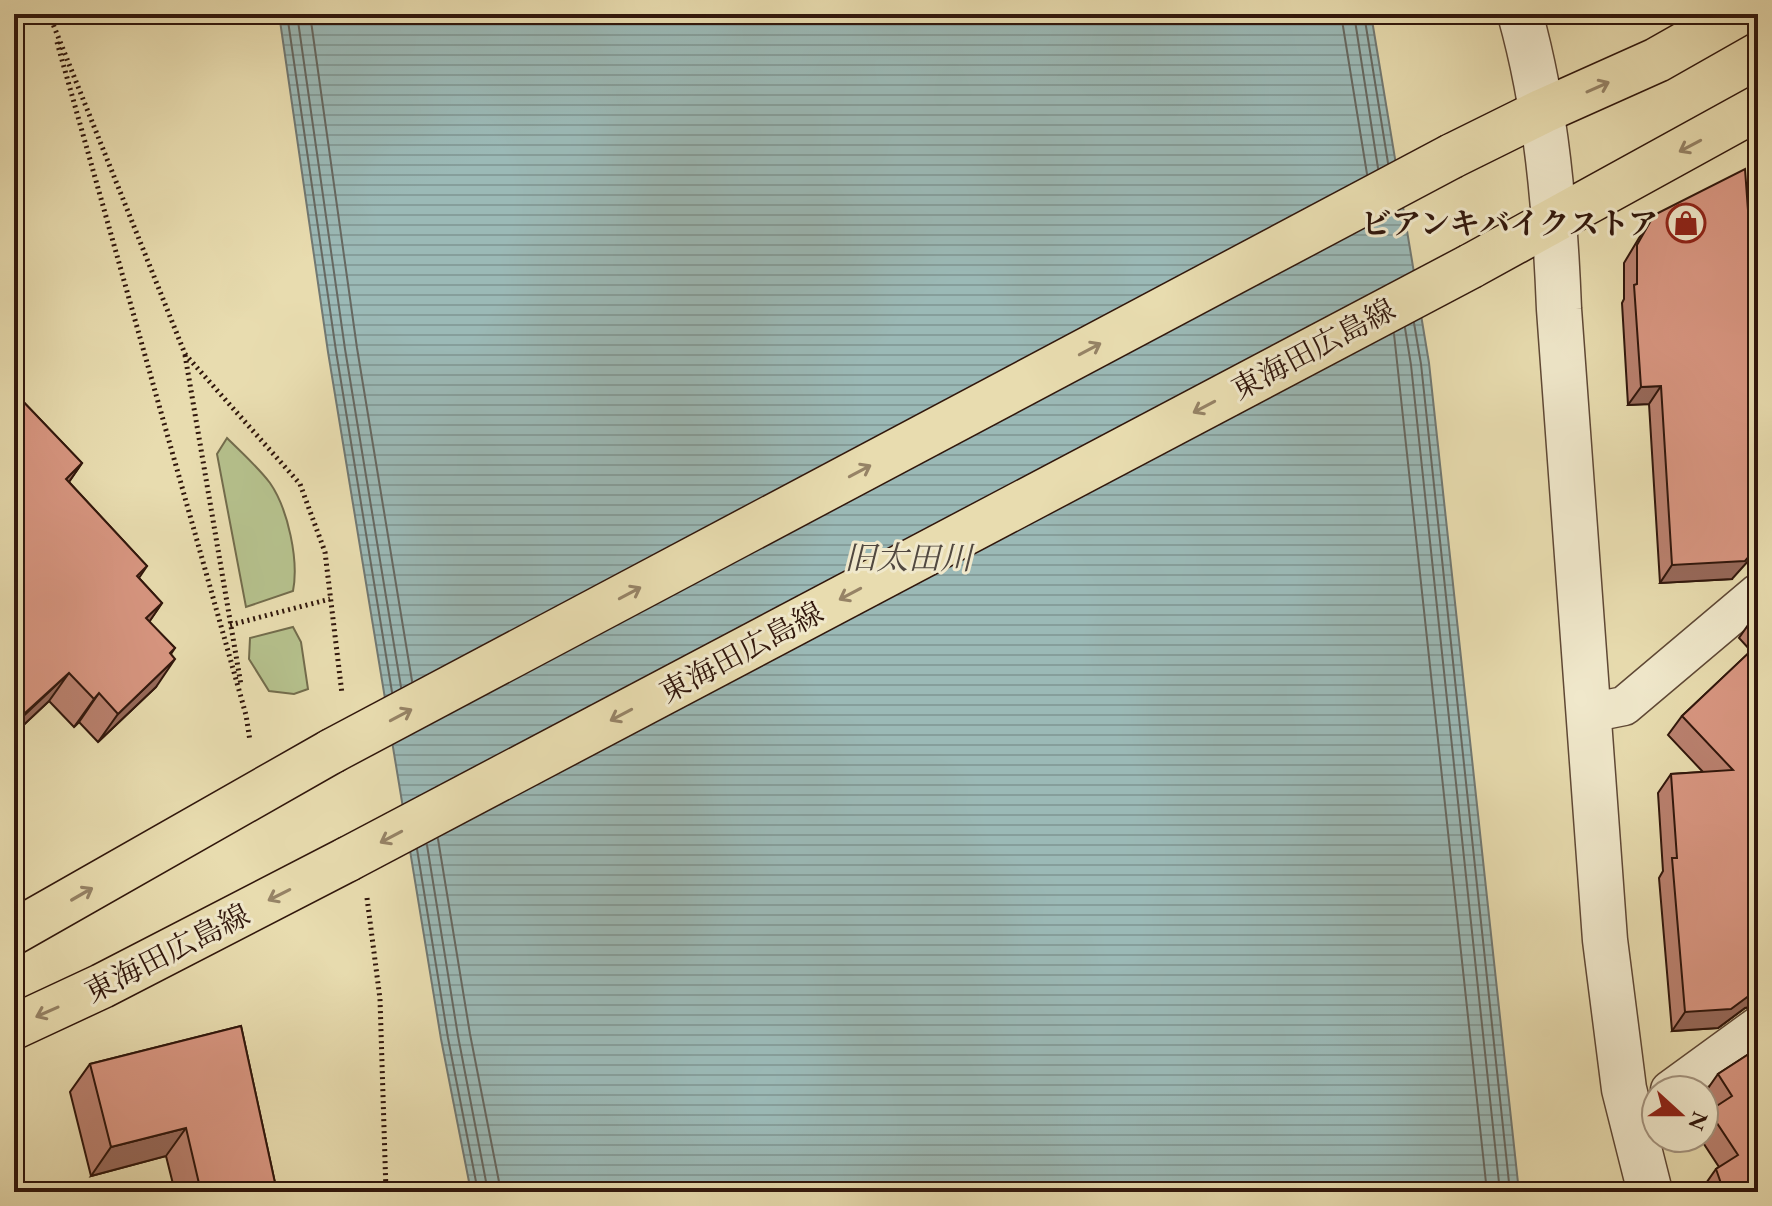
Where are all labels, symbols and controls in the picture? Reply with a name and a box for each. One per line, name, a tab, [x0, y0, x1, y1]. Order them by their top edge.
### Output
one-way arrow	[1585, 78, 1610, 93]
one-way arrow	[1678, 138, 1702, 154]
shop icon: ビアンキバイクストア	[1665, 202, 1707, 244]
place label: ビアンキバイクストア	[1361, 204, 1658, 243]
street label: 東海田広島線	[1224, 290, 1402, 408]
one-way arrow	[1077, 340, 1101, 356]
one-way arrow	[1193, 399, 1216, 415]
one-way arrow	[848, 462, 871, 478]
water label: 旧太田川	[844, 537, 975, 579]
one-way arrow	[618, 584, 642, 600]
one-way arrow	[839, 586, 863, 602]
street label: 東海田広島線	[652, 593, 830, 711]
one-way arrow	[388, 706, 412, 722]
one-way arrow	[609, 708, 633, 724]
one-way arrow	[379, 829, 403, 845]
one-way arrow	[70, 886, 93, 902]
one-way arrow	[267, 888, 291, 904]
street label: 東海田広島線	[78, 895, 256, 1011]
one-way arrow	[35, 1006, 59, 1021]
north arrow	[1640, 1074, 1720, 1154]
text: N	[1681, 1107, 1715, 1135]

